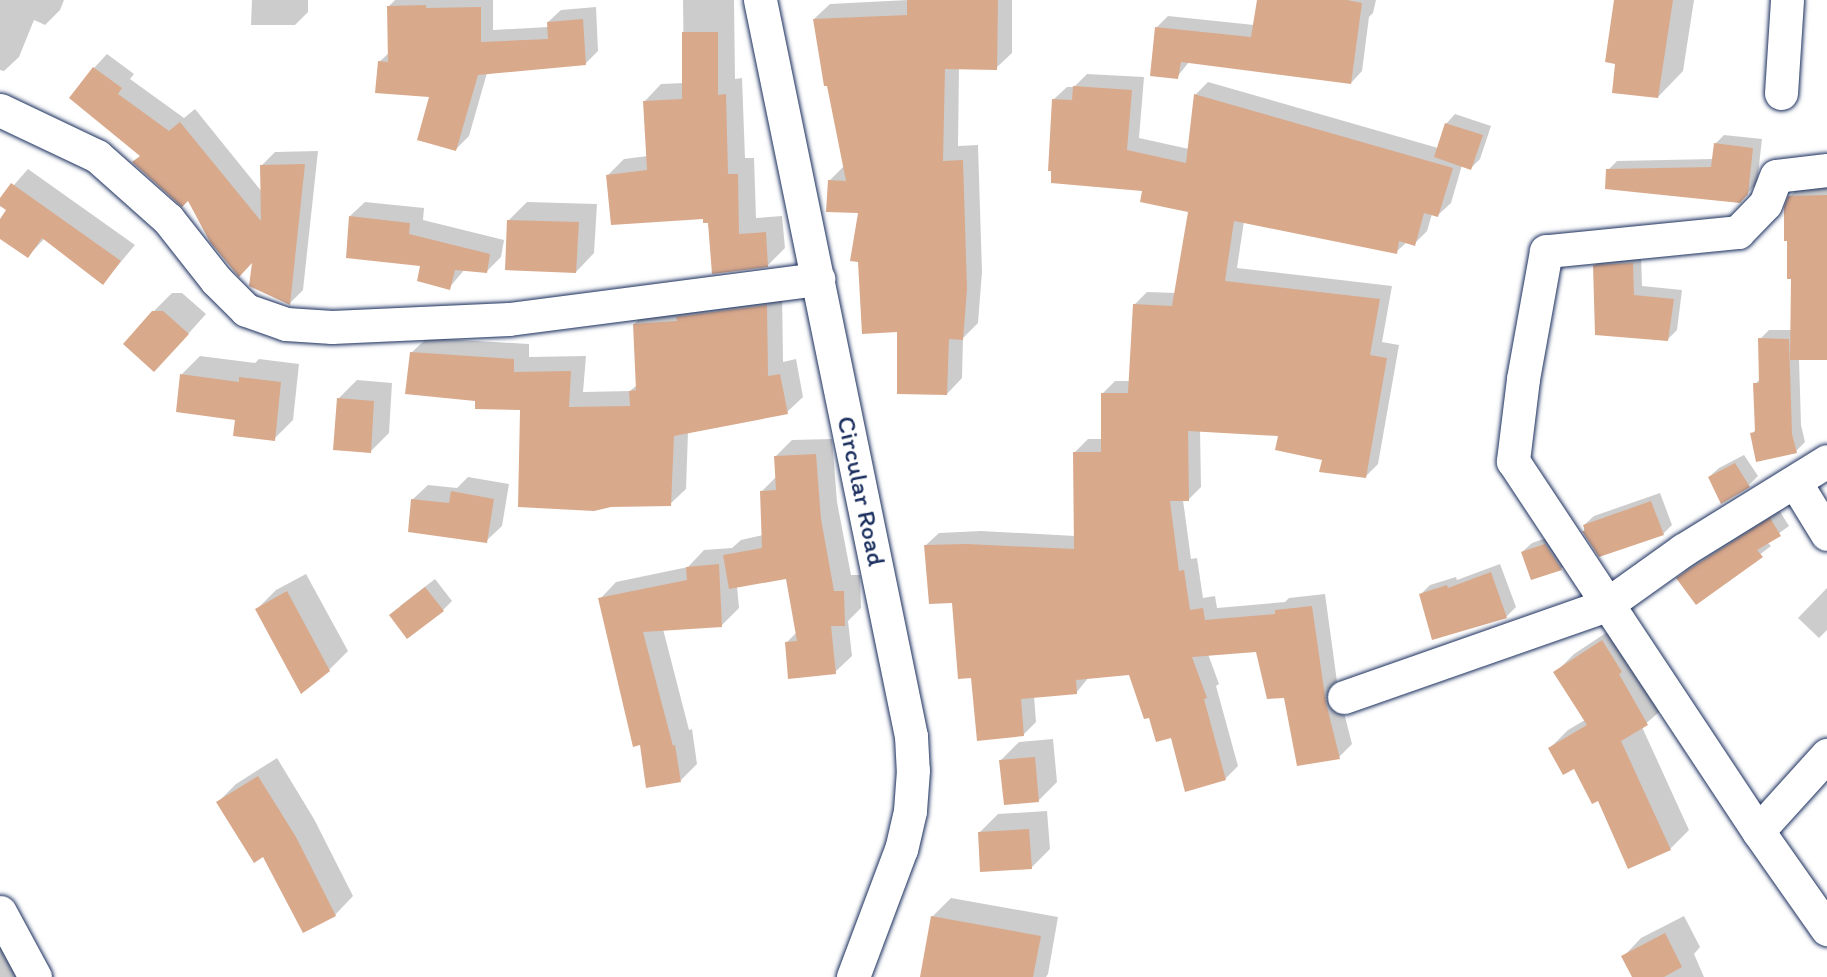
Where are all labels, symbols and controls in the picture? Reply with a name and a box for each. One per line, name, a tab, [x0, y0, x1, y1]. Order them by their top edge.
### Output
street label: Circular Road	[830, 413, 892, 569]

